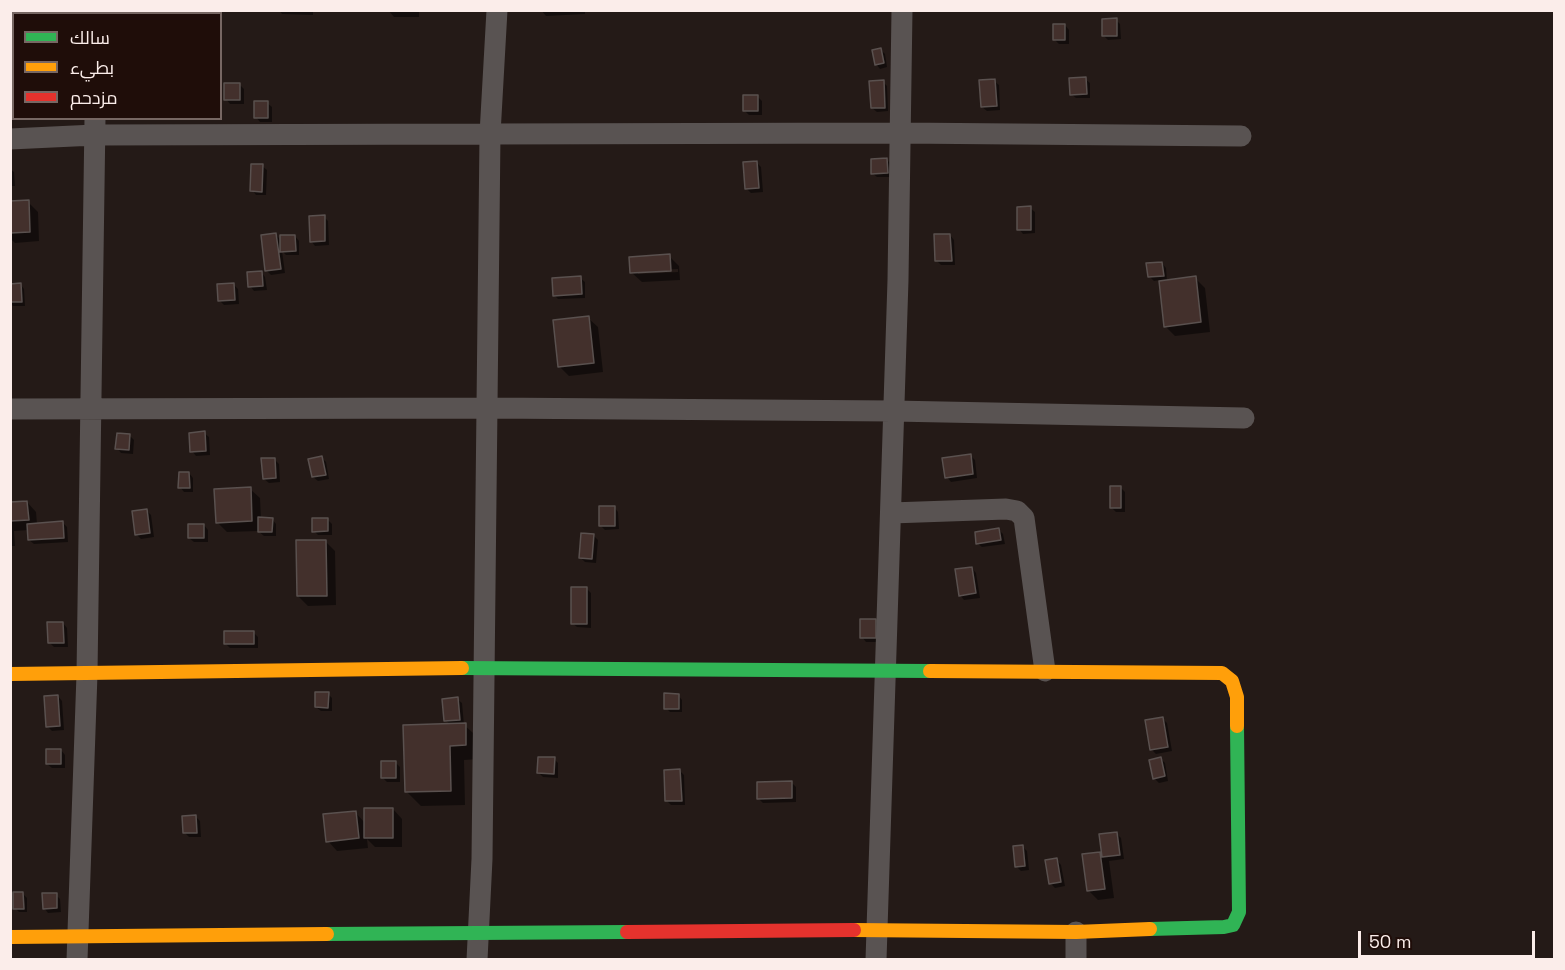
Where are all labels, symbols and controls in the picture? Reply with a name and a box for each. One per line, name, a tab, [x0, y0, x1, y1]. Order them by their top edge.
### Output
legend	[12, 12, 222, 120]
text: سالك	[70, 26, 110, 49]
text: بطيء	[70, 56, 114, 79]
text: مزدحم	[70, 86, 118, 109]
scale bar	[1361, 919, 1538, 957]
text: 50 m	[1369, 930, 1411, 953]

